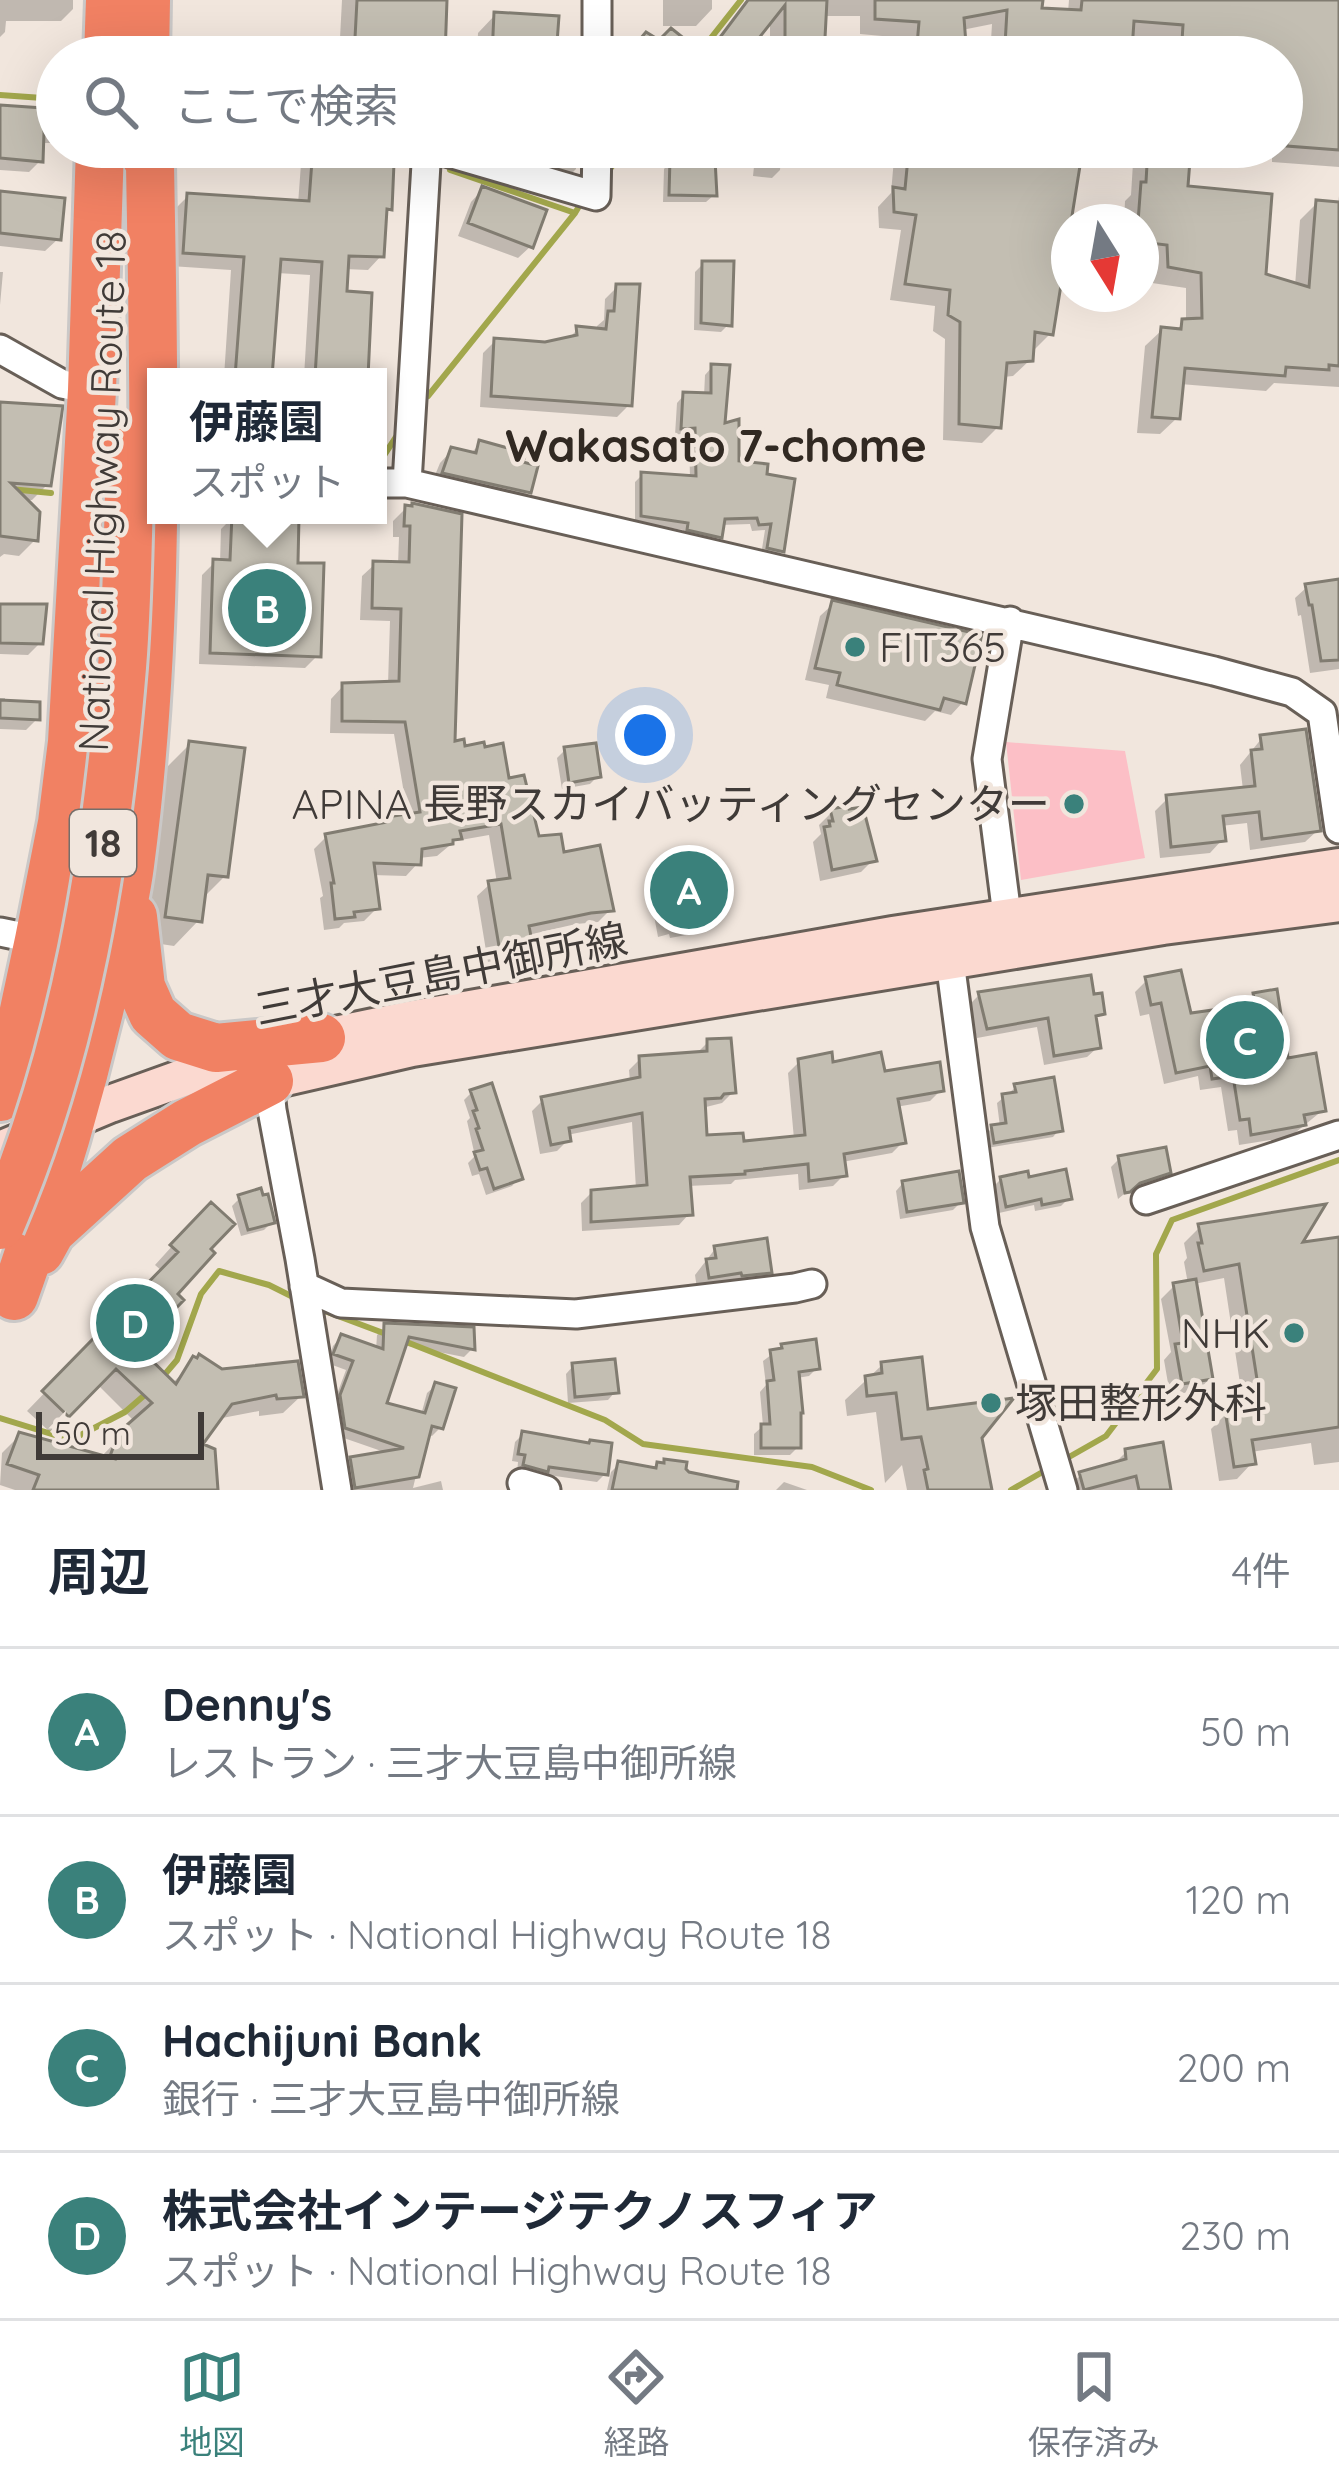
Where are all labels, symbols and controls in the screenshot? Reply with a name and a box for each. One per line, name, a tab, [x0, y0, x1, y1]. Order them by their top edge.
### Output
search box	[36, 36, 1303, 168]
icon: search	[78, 69, 144, 135]
text: ここで検索	[174, 77, 399, 133]
north arrow	[1051, 204, 1159, 312]
street label: National Highway Route 18	[66, 229, 137, 753]
popup	[147, 368, 387, 524]
text: 伊藤園	[189, 393, 324, 449]
district label: Wakasato 7-chome	[505, 417, 927, 473]
text: スポット	[189, 457, 345, 506]
pin: B	[228, 563, 306, 653]
place label: FIT365	[879, 620, 1006, 673]
marker: FIT365	[842, 634, 868, 660]
your location	[615, 705, 675, 765]
place label: APINA 長野スカイバッティングセンター	[291, 777, 1050, 830]
marker: APINA 長野スカイバッティングセンター	[1061, 791, 1087, 817]
road number: 18	[70, 810, 136, 876]
pin: A	[650, 845, 728, 935]
street label: 三才大豆島中御所線	[250, 911, 631, 1036]
pin: C	[1206, 995, 1284, 1085]
pin: D	[96, 1278, 174, 1368]
place label: NHK	[1181, 1306, 1270, 1359]
marker: NHK	[1281, 1320, 1307, 1346]
place label: 塚田整形外科	[1015, 1376, 1267, 1429]
marker: 塚田整形外科	[978, 1390, 1004, 1416]
scale bar	[36, 1406, 204, 1459]
text: 50 m	[54, 1412, 131, 1453]
text: 周辺	[48, 1539, 150, 1603]
text: 4件	[1231, 1546, 1291, 1595]
text: Denny's	[162, 1676, 332, 1732]
text: A	[75, 1707, 99, 1756]
text: 50 m	[1200, 1707, 1291, 1756]
text: レストラン · 三才大豆島中御所線	[162, 1738, 737, 1787]
text: 伊藤園	[162, 1846, 297, 1902]
text: B	[74, 1875, 100, 1924]
text: 120 m	[1186, 1875, 1291, 1924]
text: スポット · National Highway Route 18	[162, 1910, 832, 1959]
text: Hachijuni Bank	[162, 2012, 482, 2068]
text: C	[75, 2043, 99, 2092]
text: 200 m	[1177, 2043, 1291, 2092]
text: 銀行 · 三才大豆島中御所線	[162, 2074, 620, 2123]
text: 株式会社インテージテクノスフィア	[162, 2182, 878, 2238]
text: D	[73, 2211, 101, 2260]
text: 230 m	[1180, 2211, 1291, 2260]
text: スポット · National Highway Route 18	[162, 2246, 832, 2295]
tab: 地図	[179, 2344, 245, 2464]
tab: 経路	[603, 2344, 669, 2464]
tab: 保存済み	[1028, 2344, 1160, 2464]

